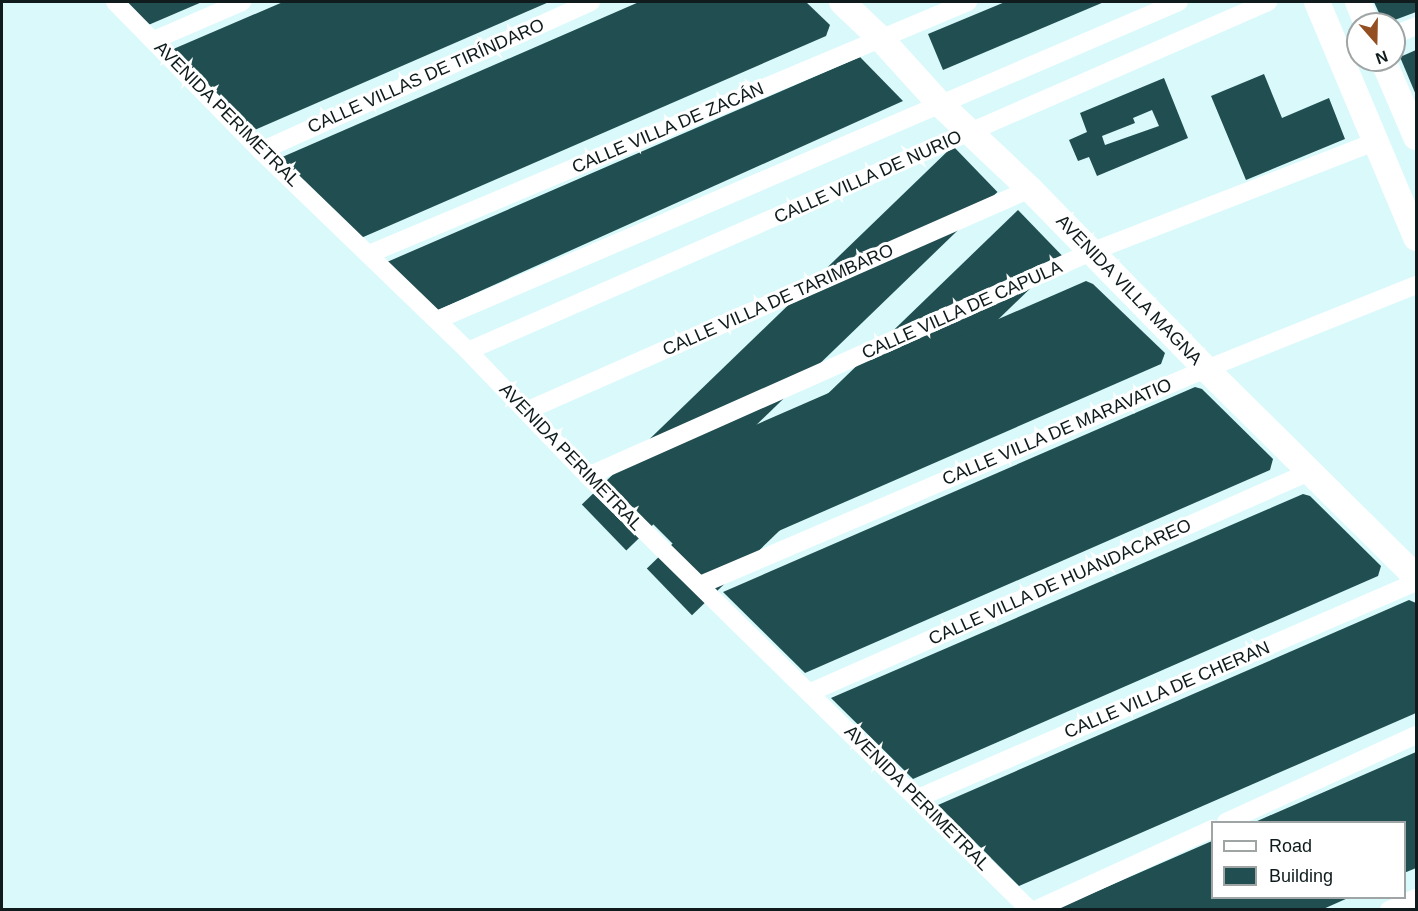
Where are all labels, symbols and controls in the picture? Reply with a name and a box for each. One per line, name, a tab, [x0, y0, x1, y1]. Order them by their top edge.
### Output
north arrow	[1346, 12, 1406, 72]
street label: CALLE VILLAS DE TIRÍNDARO	[304, 14, 548, 138]
street label: AVENIDA PERIMETRAL	[149, 36, 305, 192]
text: N	[1373, 48, 1390, 67]
street label: CALLE VILLA DE ZACÁN	[568, 78, 768, 178]
street label: CALLE VILLA DE NURIO	[770, 126, 966, 228]
street label: AVENIDA VILLA MAGNA	[1051, 210, 1207, 370]
street label: CALLE VILLA DE TARIMBARO	[659, 239, 897, 361]
street label: CALLE VILLA DE CAPULA	[858, 256, 1066, 364]
street label: CALLE VILLA DE MARAVATIO	[939, 374, 1175, 490]
street label: AVENIDA PERIMETRAL	[495, 378, 647, 536]
street label: CALLE VILLA DE HUANDACAREO	[925, 514, 1195, 650]
street label: CALLE VILLA DE CHERAN	[1061, 637, 1273, 743]
street label: AVENIDA PERIMETRAL	[839, 720, 995, 876]
legend	[1211, 821, 1406, 899]
text: Road	[1269, 836, 1312, 856]
text: Building	[1269, 866, 1333, 886]

